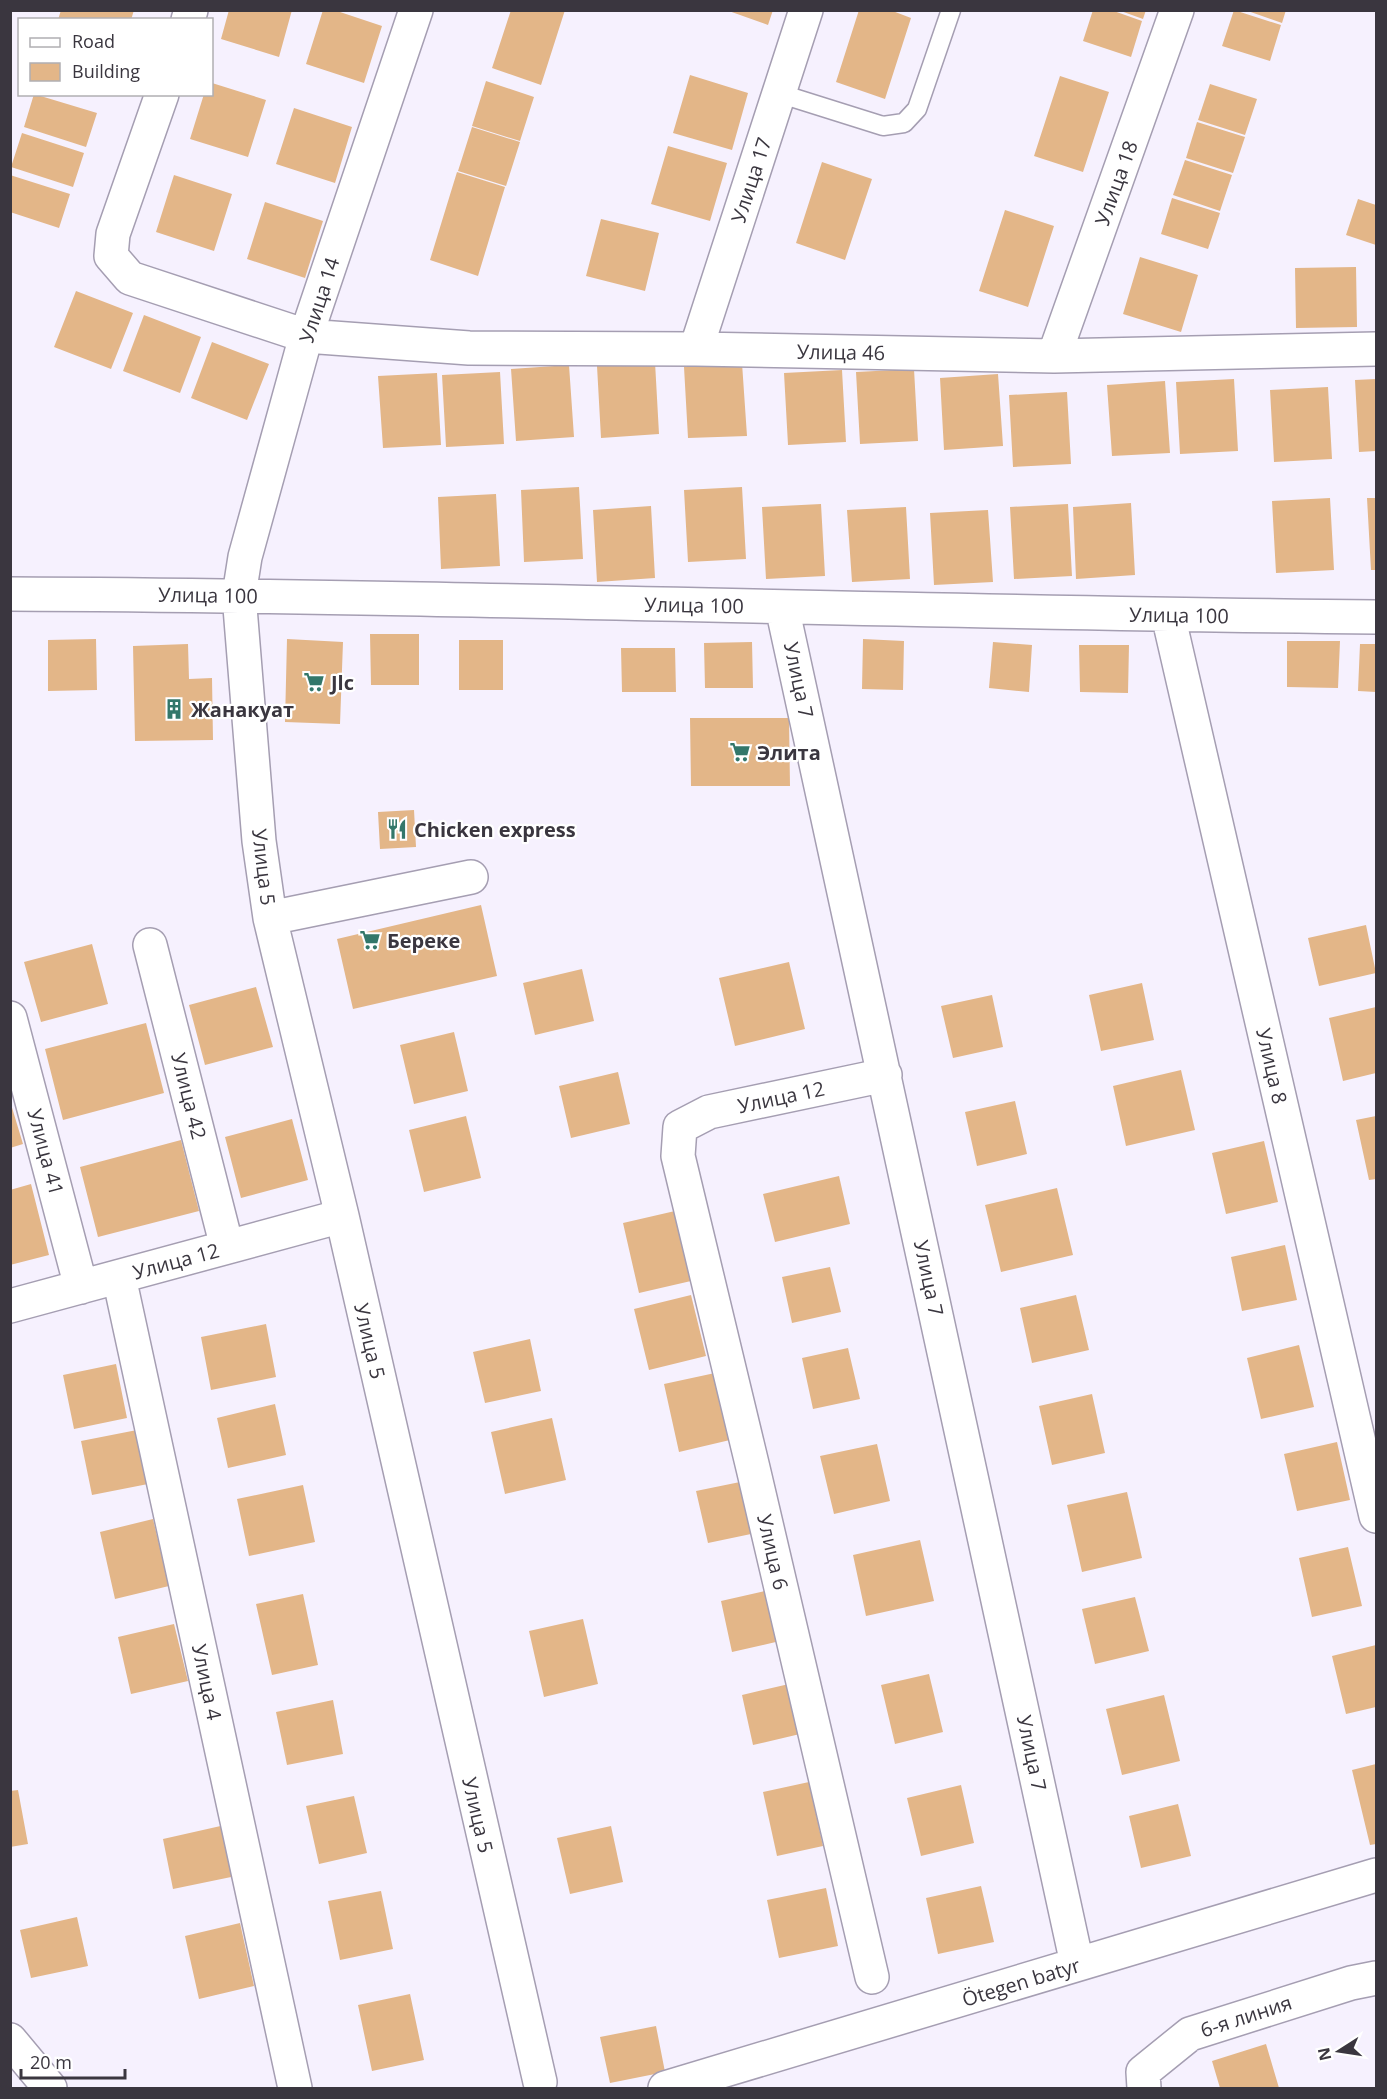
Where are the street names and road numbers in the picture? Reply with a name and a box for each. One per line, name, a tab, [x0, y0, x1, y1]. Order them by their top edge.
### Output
street label: Улица 17	[725, 134, 777, 226]
street label: Улица 18	[1088, 137, 1144, 229]
street label: Улица 14	[293, 253, 346, 346]
street label: Улица 46	[797, 338, 885, 366]
street label: Улица 100	[158, 581, 258, 609]
street label: Улица 100	[644, 591, 744, 619]
street label: Улица 100	[1129, 601, 1229, 629]
street label: Улица 7	[778, 640, 820, 720]
street label: Улица 5	[246, 827, 282, 907]
street label: Улица 8	[1250, 1026, 1294, 1106]
street label: Улица 42	[165, 1050, 213, 1142]
street label: Улица 12	[735, 1075, 827, 1119]
street label: Улица 41	[22, 1106, 70, 1198]
street label: Улица 12	[130, 1237, 222, 1285]
street label: Улица 7	[908, 1238, 950, 1318]
street label: Улица 5	[348, 1301, 392, 1381]
street label: Улица 6	[751, 1512, 795, 1592]
street label: Улица 4	[186, 1642, 228, 1723]
street label: Улица 7	[1011, 1713, 1053, 1793]
street label: Улица 5	[456, 1775, 500, 1855]
street label: Ötegen batyr	[959, 1951, 1083, 2013]
street label: 6-я линия	[1197, 1989, 1295, 2043]

